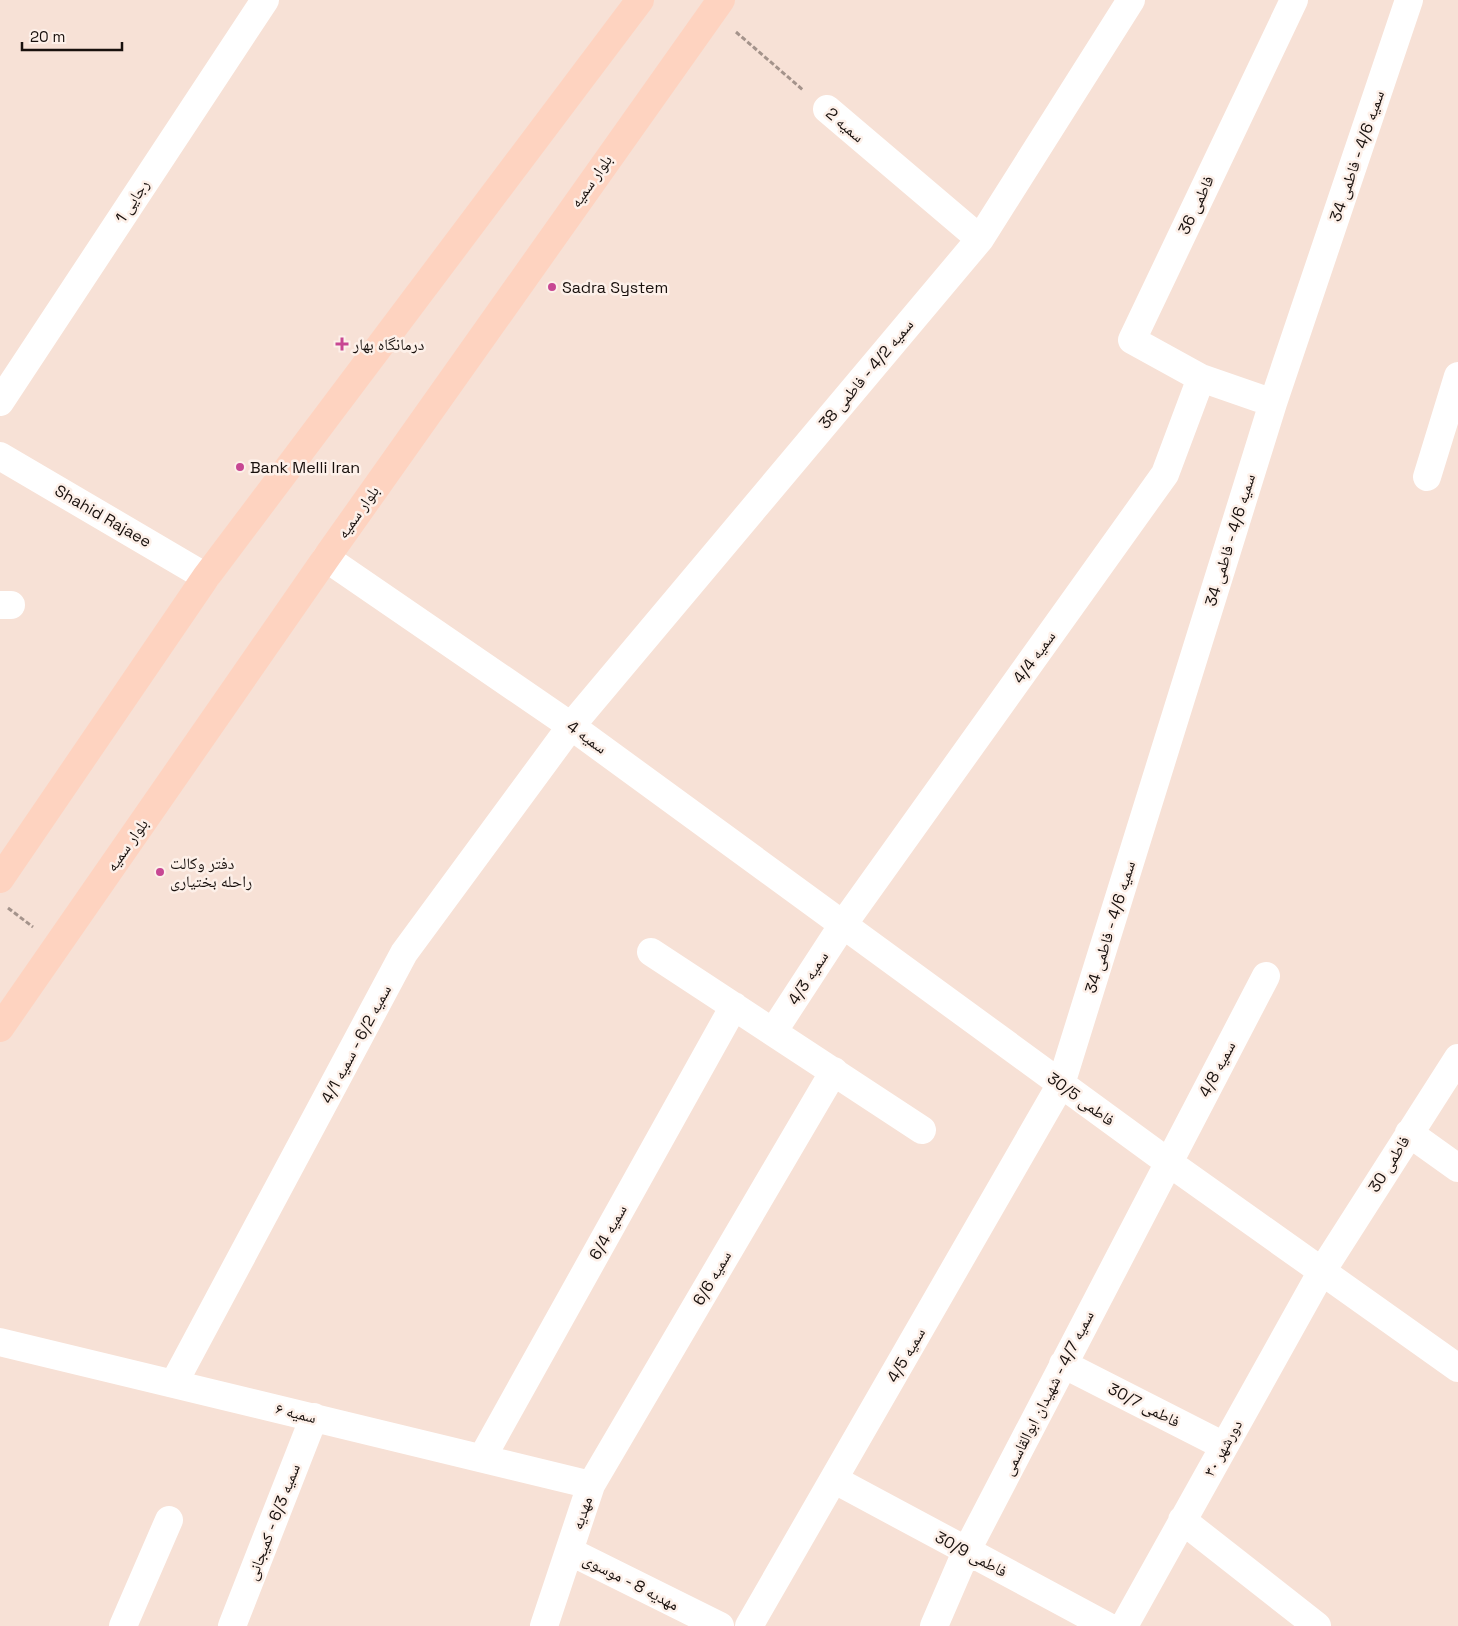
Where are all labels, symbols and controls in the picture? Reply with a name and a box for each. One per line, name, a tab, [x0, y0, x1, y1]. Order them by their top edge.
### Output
scale bar	[22, 20, 122, 52]
text: 20 m	[30, 27, 65, 46]
street label: سمیه 4/6 - فاطمی 34	[1325, 88, 1389, 224]
street label: سمیه 2	[821, 103, 869, 147]
street label: بلوار سمیه	[565, 150, 617, 212]
street label: فاطمی 36	[1173, 172, 1219, 238]
street label: رجایی 1	[110, 175, 154, 227]
place label: Sadra System	[562, 277, 668, 298]
marker: Sadra System	[546, 281, 558, 293]
street label: سمیه 4/2 - فاطمی 38	[814, 315, 918, 433]
place label: درمانگاه بهار	[352, 334, 424, 355]
marker: درمانگاه بهار	[335, 337, 349, 351]
place label: Bank Melli Iran	[250, 457, 360, 478]
marker: Bank Melli Iran	[234, 461, 246, 473]
street label: سمیه 4/6 - فاطمی 34	[1200, 471, 1260, 609]
street label: Shahid Rajaee	[51, 480, 155, 552]
street label: بلوار سمیه	[332, 481, 384, 543]
street label: سمیه 4/4	[1008, 626, 1060, 688]
street label: سمیه 4	[563, 715, 611, 759]
street label: بلوار سمیه	[101, 814, 153, 876]
place label: دفتر وکالت راحله بختیاری	[170, 853, 252, 892]
street label: سمیه 4/6 - فاطمی 34	[1080, 858, 1140, 996]
marker: دفتر وکالت راحله بختیاری	[154, 866, 166, 878]
street label: سمیه 4/3	[783, 947, 833, 1009]
street label: سمیه 6/2 - سمیه 4/1	[316, 981, 396, 1107]
street label: سمیه 4/8	[1194, 1038, 1240, 1100]
street label: فاطمی 30/5	[1043, 1067, 1119, 1131]
street label: فاطمی 30	[1363, 1132, 1415, 1196]
street label: سمیه 6/4	[584, 1201, 632, 1263]
street label: سمیه 6/6	[688, 1247, 736, 1309]
street label: سمیه 4/7 - شهیدان ابوالقاسمی	[997, 1307, 1099, 1479]
street label: سمیه 4/5	[882, 1324, 930, 1386]
street label: فاطمی 30/7	[1105, 1378, 1183, 1432]
street label: سمیه ۶	[273, 1398, 319, 1428]
street label: دورشهر ۳۰	[1199, 1416, 1247, 1480]
street label: سمیه 6/3 - کمیجانی	[241, 1461, 305, 1583]
street label: مهدیه	[567, 1494, 597, 1532]
street label: فاطمی 30/9	[931, 1526, 1011, 1582]
street label: مهدیه 8 - موسوی	[579, 1549, 683, 1615]

